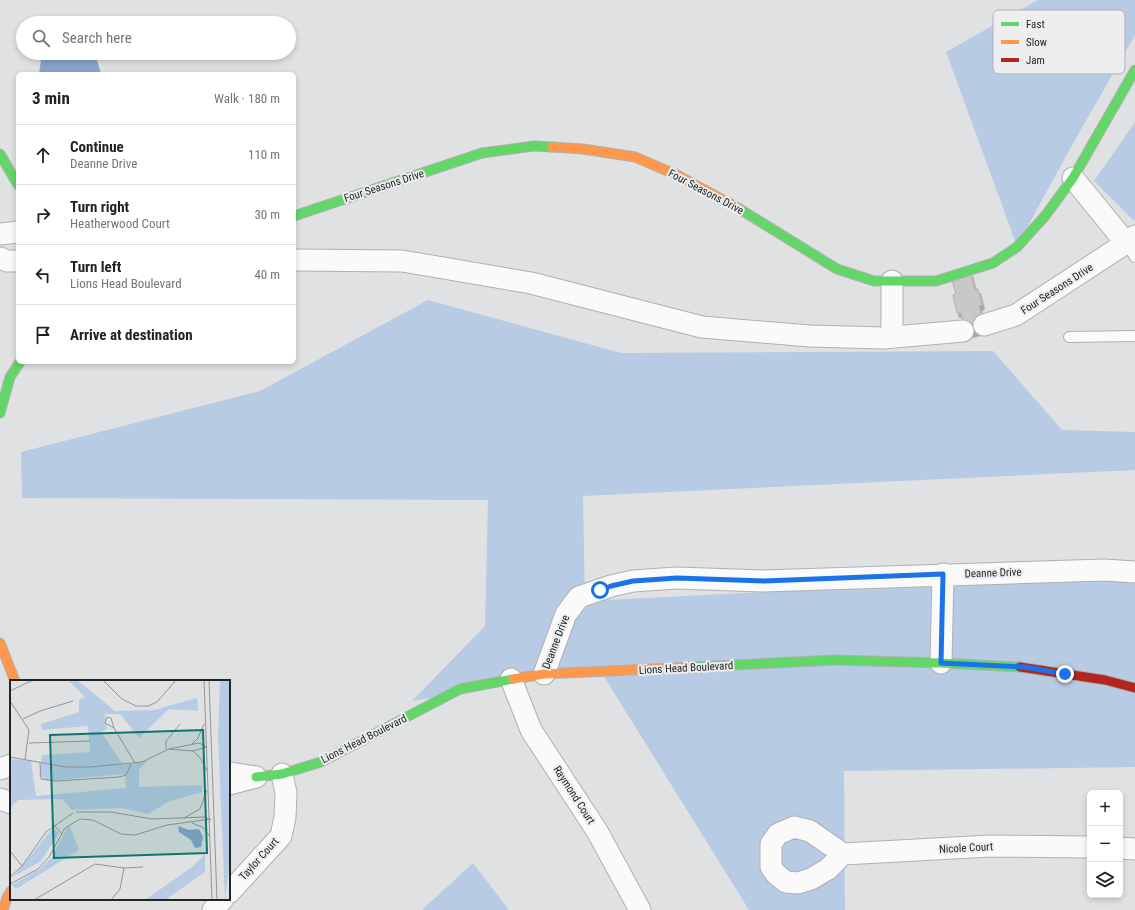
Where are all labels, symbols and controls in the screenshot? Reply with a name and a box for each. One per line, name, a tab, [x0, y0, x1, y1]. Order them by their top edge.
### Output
legend	[993, 10, 1125, 74]
search box	[16, 16, 296, 60]
text: Fast	[1026, 18, 1045, 31]
icon: search	[30, 27, 52, 49]
text: Search here	[62, 29, 132, 47]
text: Slow	[1026, 36, 1047, 49]
text: Jam	[1026, 54, 1045, 67]
text: 3 min	[32, 88, 70, 108]
text: Walk · 180 m	[214, 91, 280, 106]
text: Continue	[70, 138, 124, 156]
icon: ahead	[32, 144, 54, 166]
text: 110 m	[248, 147, 280, 162]
text: Deanne Drive	[70, 156, 137, 171]
street label: Four Seasons Drive	[342, 167, 426, 205]
street label: Four Seasons Drive	[666, 167, 746, 217]
text: Turn right	[70, 198, 129, 216]
icon: right	[32, 204, 54, 226]
text: 30 m	[254, 207, 280, 222]
text: Heatherwood Court	[70, 216, 170, 231]
text: Turn left	[70, 258, 121, 276]
street label: Four Seasons Drive	[1018, 261, 1096, 317]
icon: left	[32, 264, 54, 286]
text: 40 m	[254, 267, 280, 282]
text: Lions Head Boulevard	[70, 276, 182, 291]
icon: arrive	[32, 324, 54, 346]
text: Arrive at destination	[70, 326, 193, 344]
street label: Deanne Drive	[964, 566, 1022, 580]
route start	[591, 581, 609, 599]
street label: Deanne Drive	[540, 613, 572, 671]
street label: Lions Head Boulevard	[639, 659, 733, 677]
route end	[1056, 665, 1074, 683]
inset map	[10, 680, 230, 900]
street label: Lions Head Boulevard	[319, 712, 409, 766]
street label: Raymond Court	[550, 764, 598, 826]
map controls	[1087, 790, 1123, 898]
button: +	[1087, 790, 1123, 826]
button: −	[1087, 826, 1123, 862]
street label: Taylor Court	[237, 835, 281, 883]
street label: Nicole Court	[939, 840, 993, 856]
button: layers	[1087, 862, 1123, 898]

